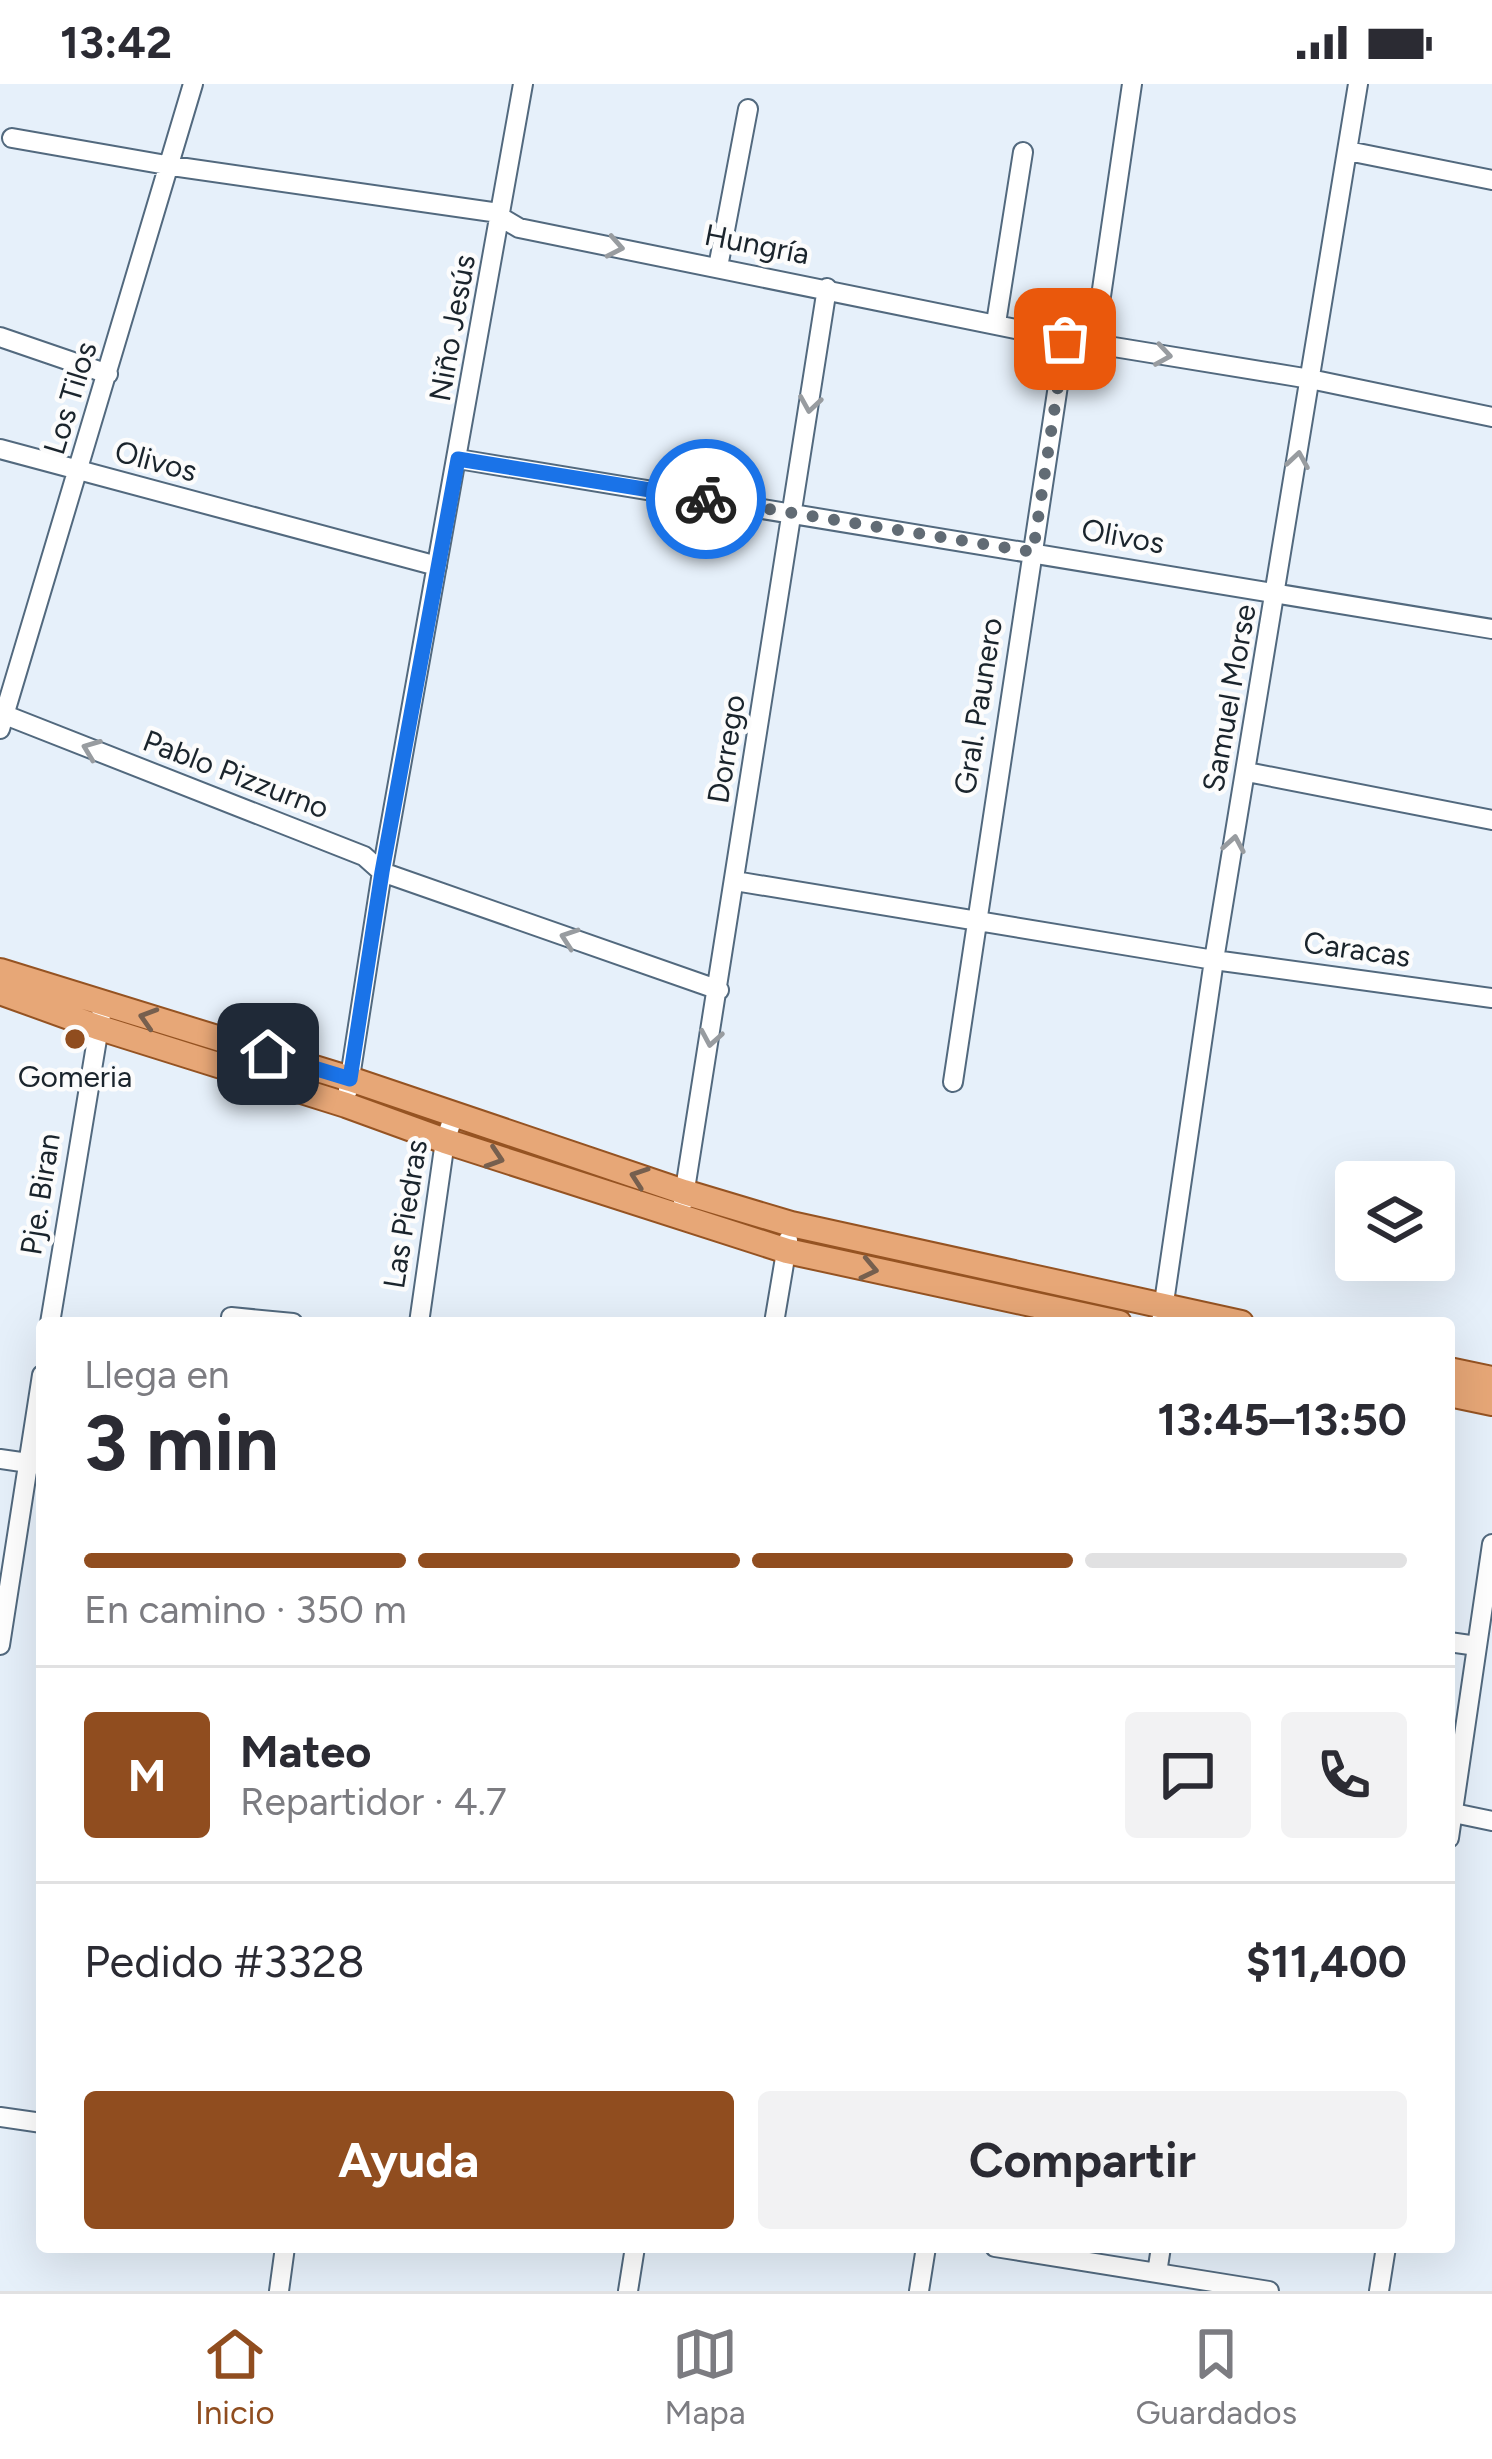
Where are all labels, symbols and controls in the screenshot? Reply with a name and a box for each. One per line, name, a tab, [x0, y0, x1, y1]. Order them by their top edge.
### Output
text: 13:42	[60, 15, 172, 69]
street label: Hungría	[701, 216, 813, 272]
one-way arrow	[605, 233, 625, 259]
street label: Niño Jesús	[421, 252, 483, 404]
pin	[1014, 288, 1116, 390]
icon: bag	[1032, 306, 1098, 372]
street label: Los Tilos	[35, 337, 105, 459]
one-way arrow	[1152, 342, 1172, 367]
one-way arrow	[798, 394, 824, 413]
street label: Olivos	[111, 432, 201, 490]
courier	[646, 439, 766, 559]
one-way arrow	[1284, 450, 1310, 469]
icon: bike	[673, 466, 739, 532]
street label: Olivos	[1079, 511, 1167, 561]
street label: Samuel Morse	[1194, 601, 1264, 795]
street label: Gral. Paunero	[946, 615, 1010, 797]
street label: Dorrego	[699, 692, 753, 806]
street label: Pablo Pizzurno	[138, 722, 334, 826]
one-way arrow	[81, 738, 102, 763]
one-way arrow	[1221, 835, 1246, 855]
street label: Caracas	[1301, 923, 1413, 975]
one-way arrow	[560, 928, 581, 952]
pin	[217, 1003, 319, 1105]
one-way arrow	[138, 1007, 159, 1032]
icon: home	[235, 1021, 301, 1087]
marker: Gomeria	[62, 1026, 88, 1052]
one-way arrow	[699, 1028, 724, 1048]
place label: Gomeria	[18, 1058, 132, 1095]
street label: Pje. Biran	[12, 1130, 68, 1258]
street label: Las Piedras	[375, 1137, 435, 1291]
one-way arrow	[484, 1143, 505, 1168]
map controls	[1335, 1161, 1455, 1281]
button: layers	[1335, 1161, 1455, 1281]
one-way arrow	[630, 1167, 651, 1191]
one-way arrow	[858, 1256, 878, 1281]
text: Llega en	[84, 1351, 230, 1398]
text: 13:45–13:50	[1157, 1392, 1407, 1446]
text: 3 min	[84, 1396, 279, 1490]
text: En camino · 350 m	[84, 1586, 407, 1633]
button: chat	[1125, 1712, 1251, 1838]
button: phone	[1281, 1712, 1407, 1838]
text: Mateo	[240, 1724, 371, 1778]
text: M	[128, 1748, 166, 1802]
text: Repartidor · 4.7	[240, 1778, 507, 1825]
text: Pedido #3328	[84, 1934, 365, 1988]
text: $11,400	[1246, 1934, 1407, 1988]
button: Ayuda	[84, 2091, 734, 2229]
button: Compartir	[758, 2091, 1407, 2229]
tab: Inicio	[195, 2321, 275, 2432]
tab: Mapa	[665, 2321, 746, 2432]
tab: Guardados	[1136, 2321, 1297, 2432]

